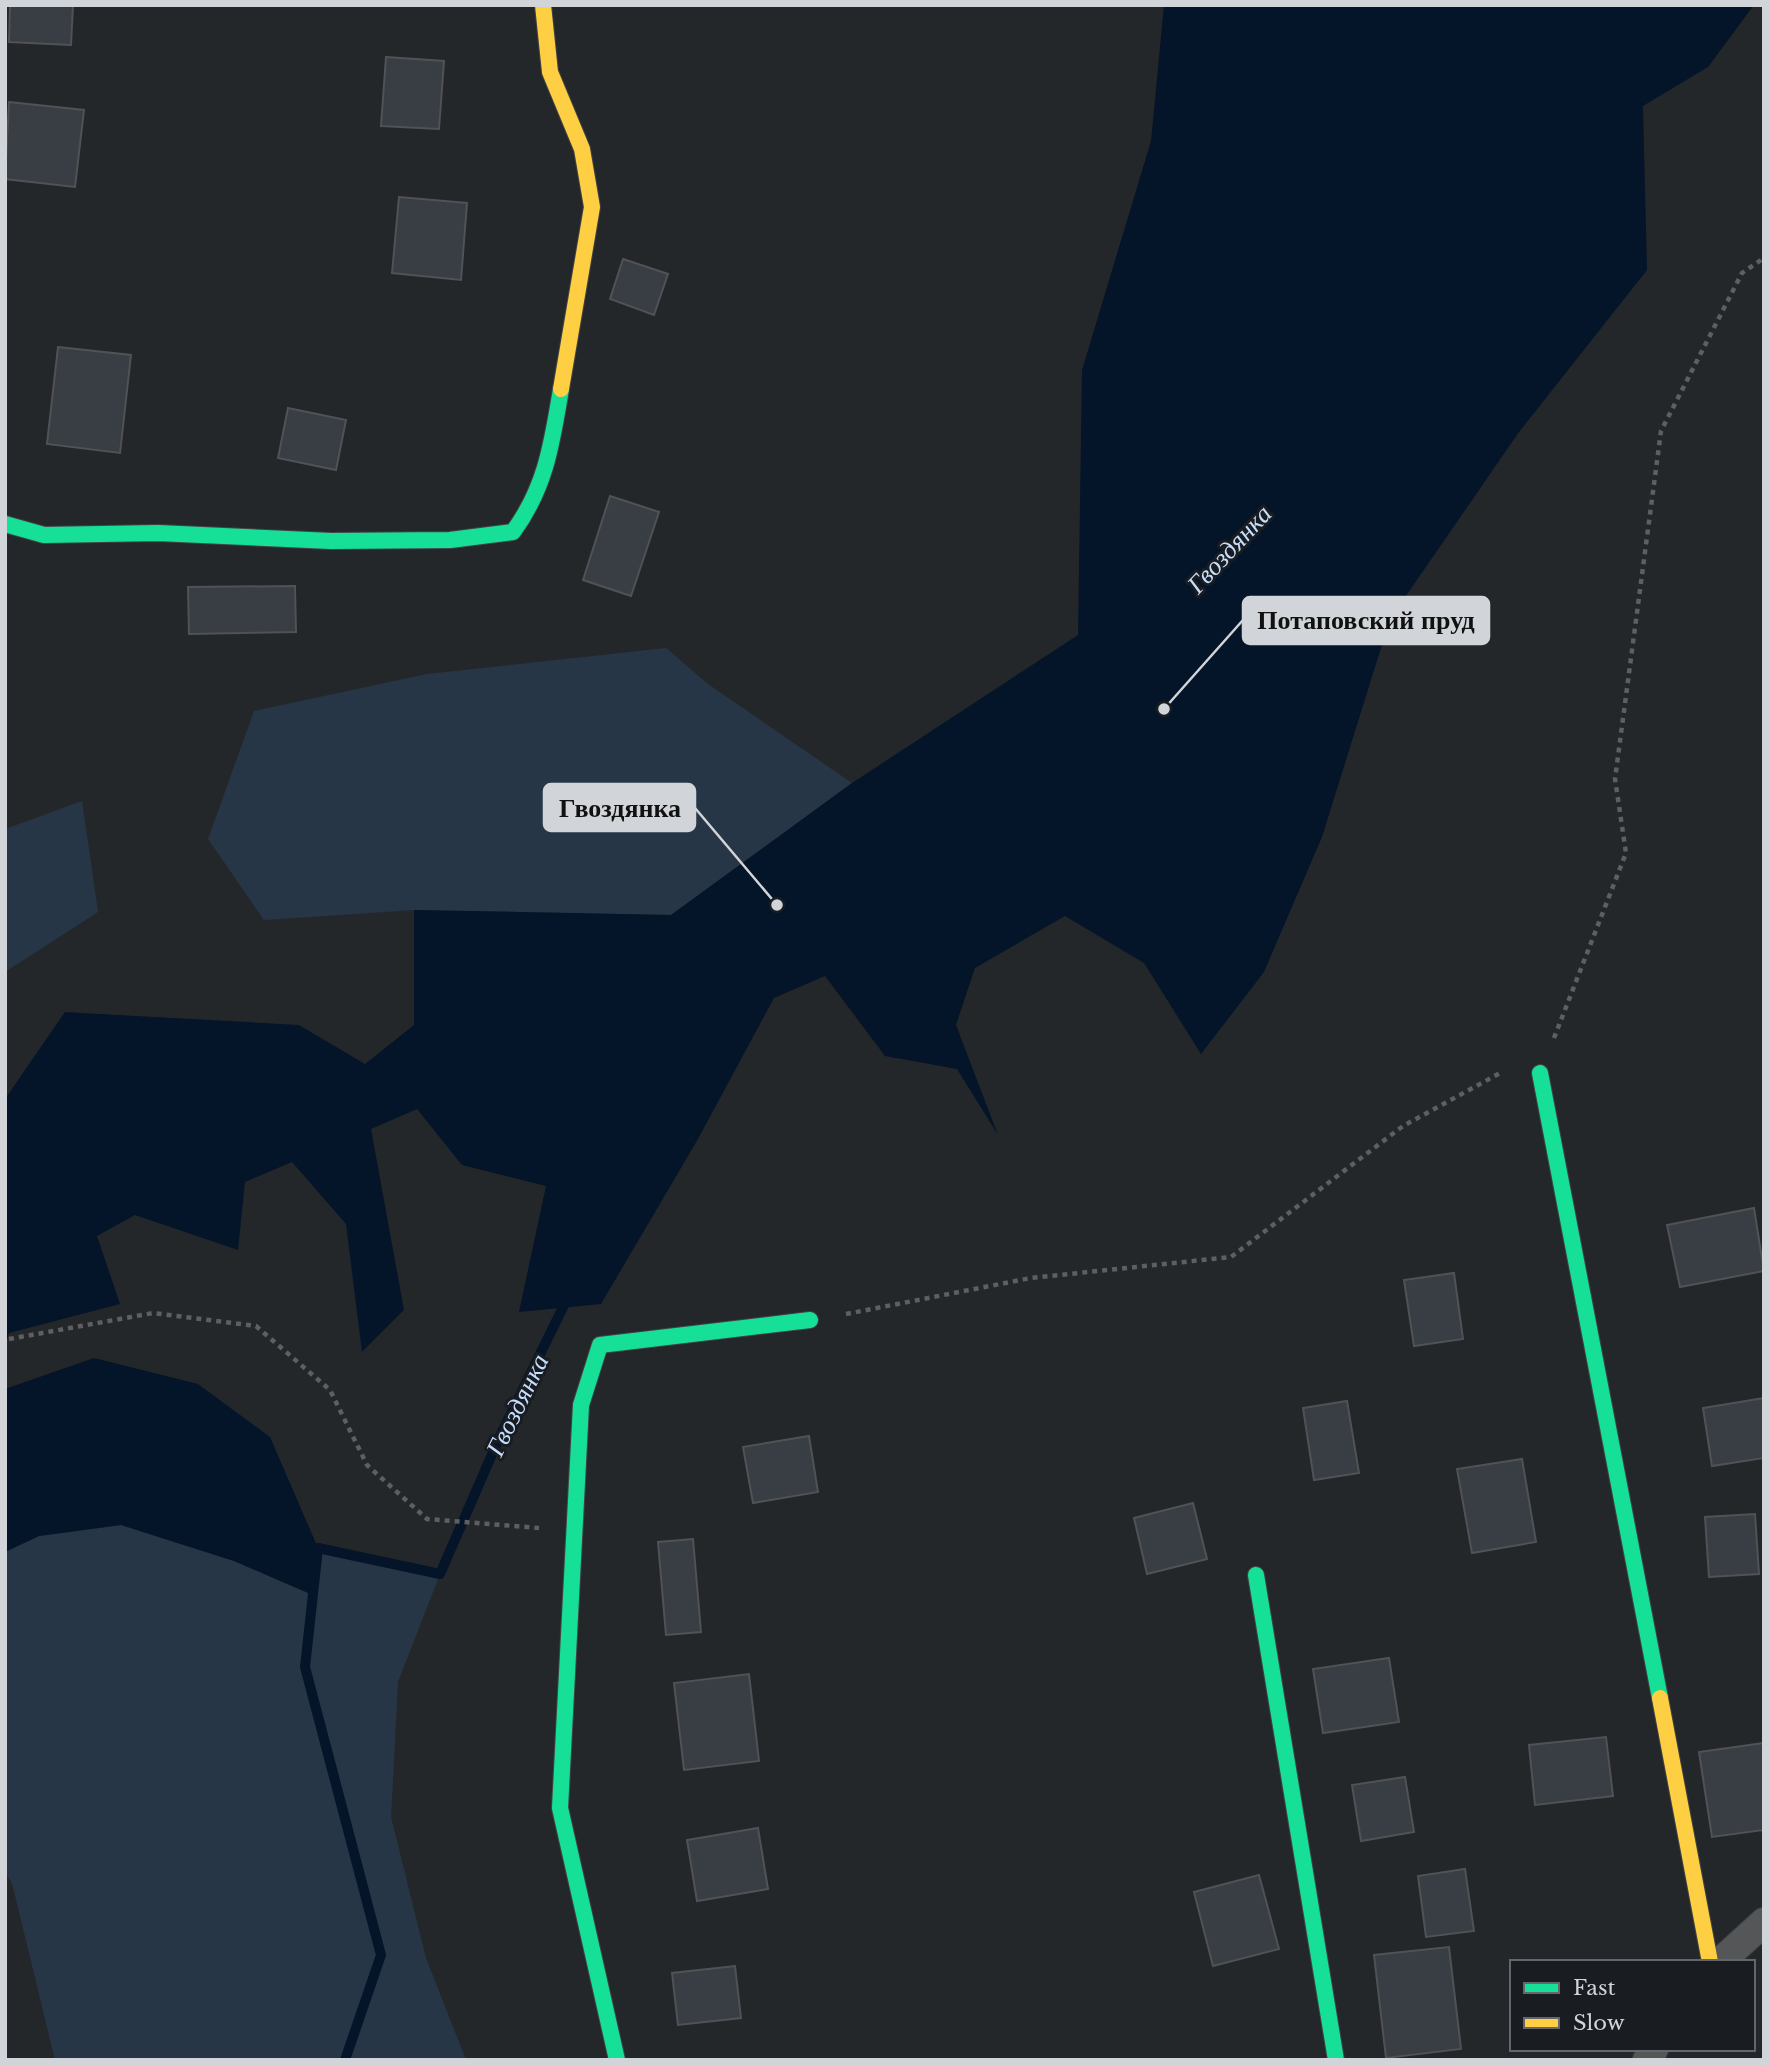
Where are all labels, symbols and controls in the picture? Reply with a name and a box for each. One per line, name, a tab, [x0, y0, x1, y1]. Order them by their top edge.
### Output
water label: Гвоздянка	[1179, 498, 1278, 601]
callout: Потаповский пруд	[1243, 597, 1489, 644]
text: Потаповский пруд	[1257, 604, 1475, 636]
callout: Гвоздянка	[544, 784, 695, 831]
text: Гвоздянка	[559, 792, 681, 824]
water label: Гвоздянка	[478, 1349, 555, 1462]
legend	[1510, 1960, 1755, 2051]
text: Fast	[1573, 1975, 1615, 2001]
text: Slow	[1573, 2010, 1625, 2036]

